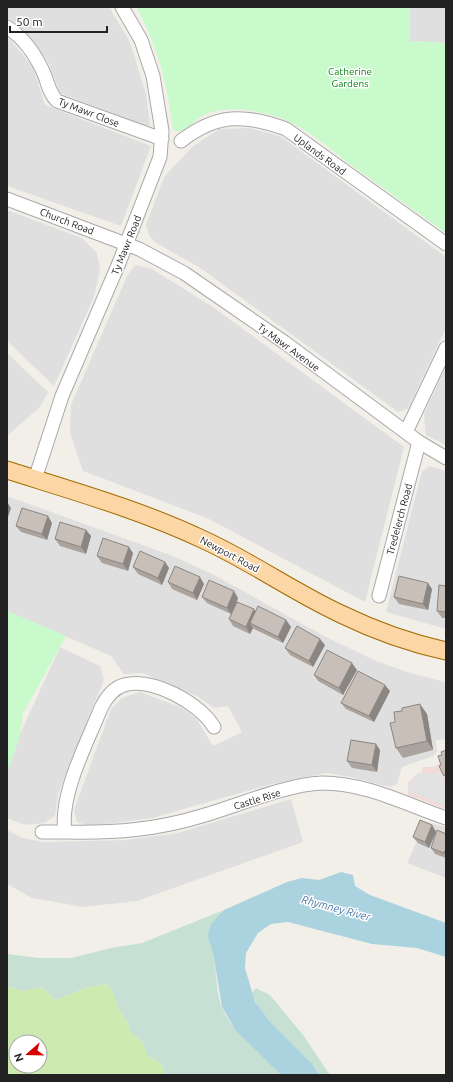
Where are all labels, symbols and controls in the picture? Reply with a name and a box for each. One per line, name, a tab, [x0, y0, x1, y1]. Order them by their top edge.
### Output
scale bar	[10, 8, 107, 34]
text: 50 m	[16, 15, 43, 28]
park label: Catherine Gardens	[328, 66, 372, 89]
street label: Ty Mawr Close	[57, 96, 121, 129]
street label: Uplands Road	[292, 132, 348, 177]
street label: Church Road	[38, 206, 96, 237]
street label: Ty Mawr Road	[110, 214, 143, 277]
street label: Ty Mawr Avenue	[256, 321, 322, 374]
street label: Tredelerch Road	[385, 482, 414, 556]
street label: Newport Road	[198, 534, 261, 575]
street label: Castle Rise	[232, 787, 282, 812]
water label: Rhymney River	[300, 893, 373, 923]
north arrow	[8, 1034, 48, 1074]
text: N	[12, 1052, 26, 1063]

